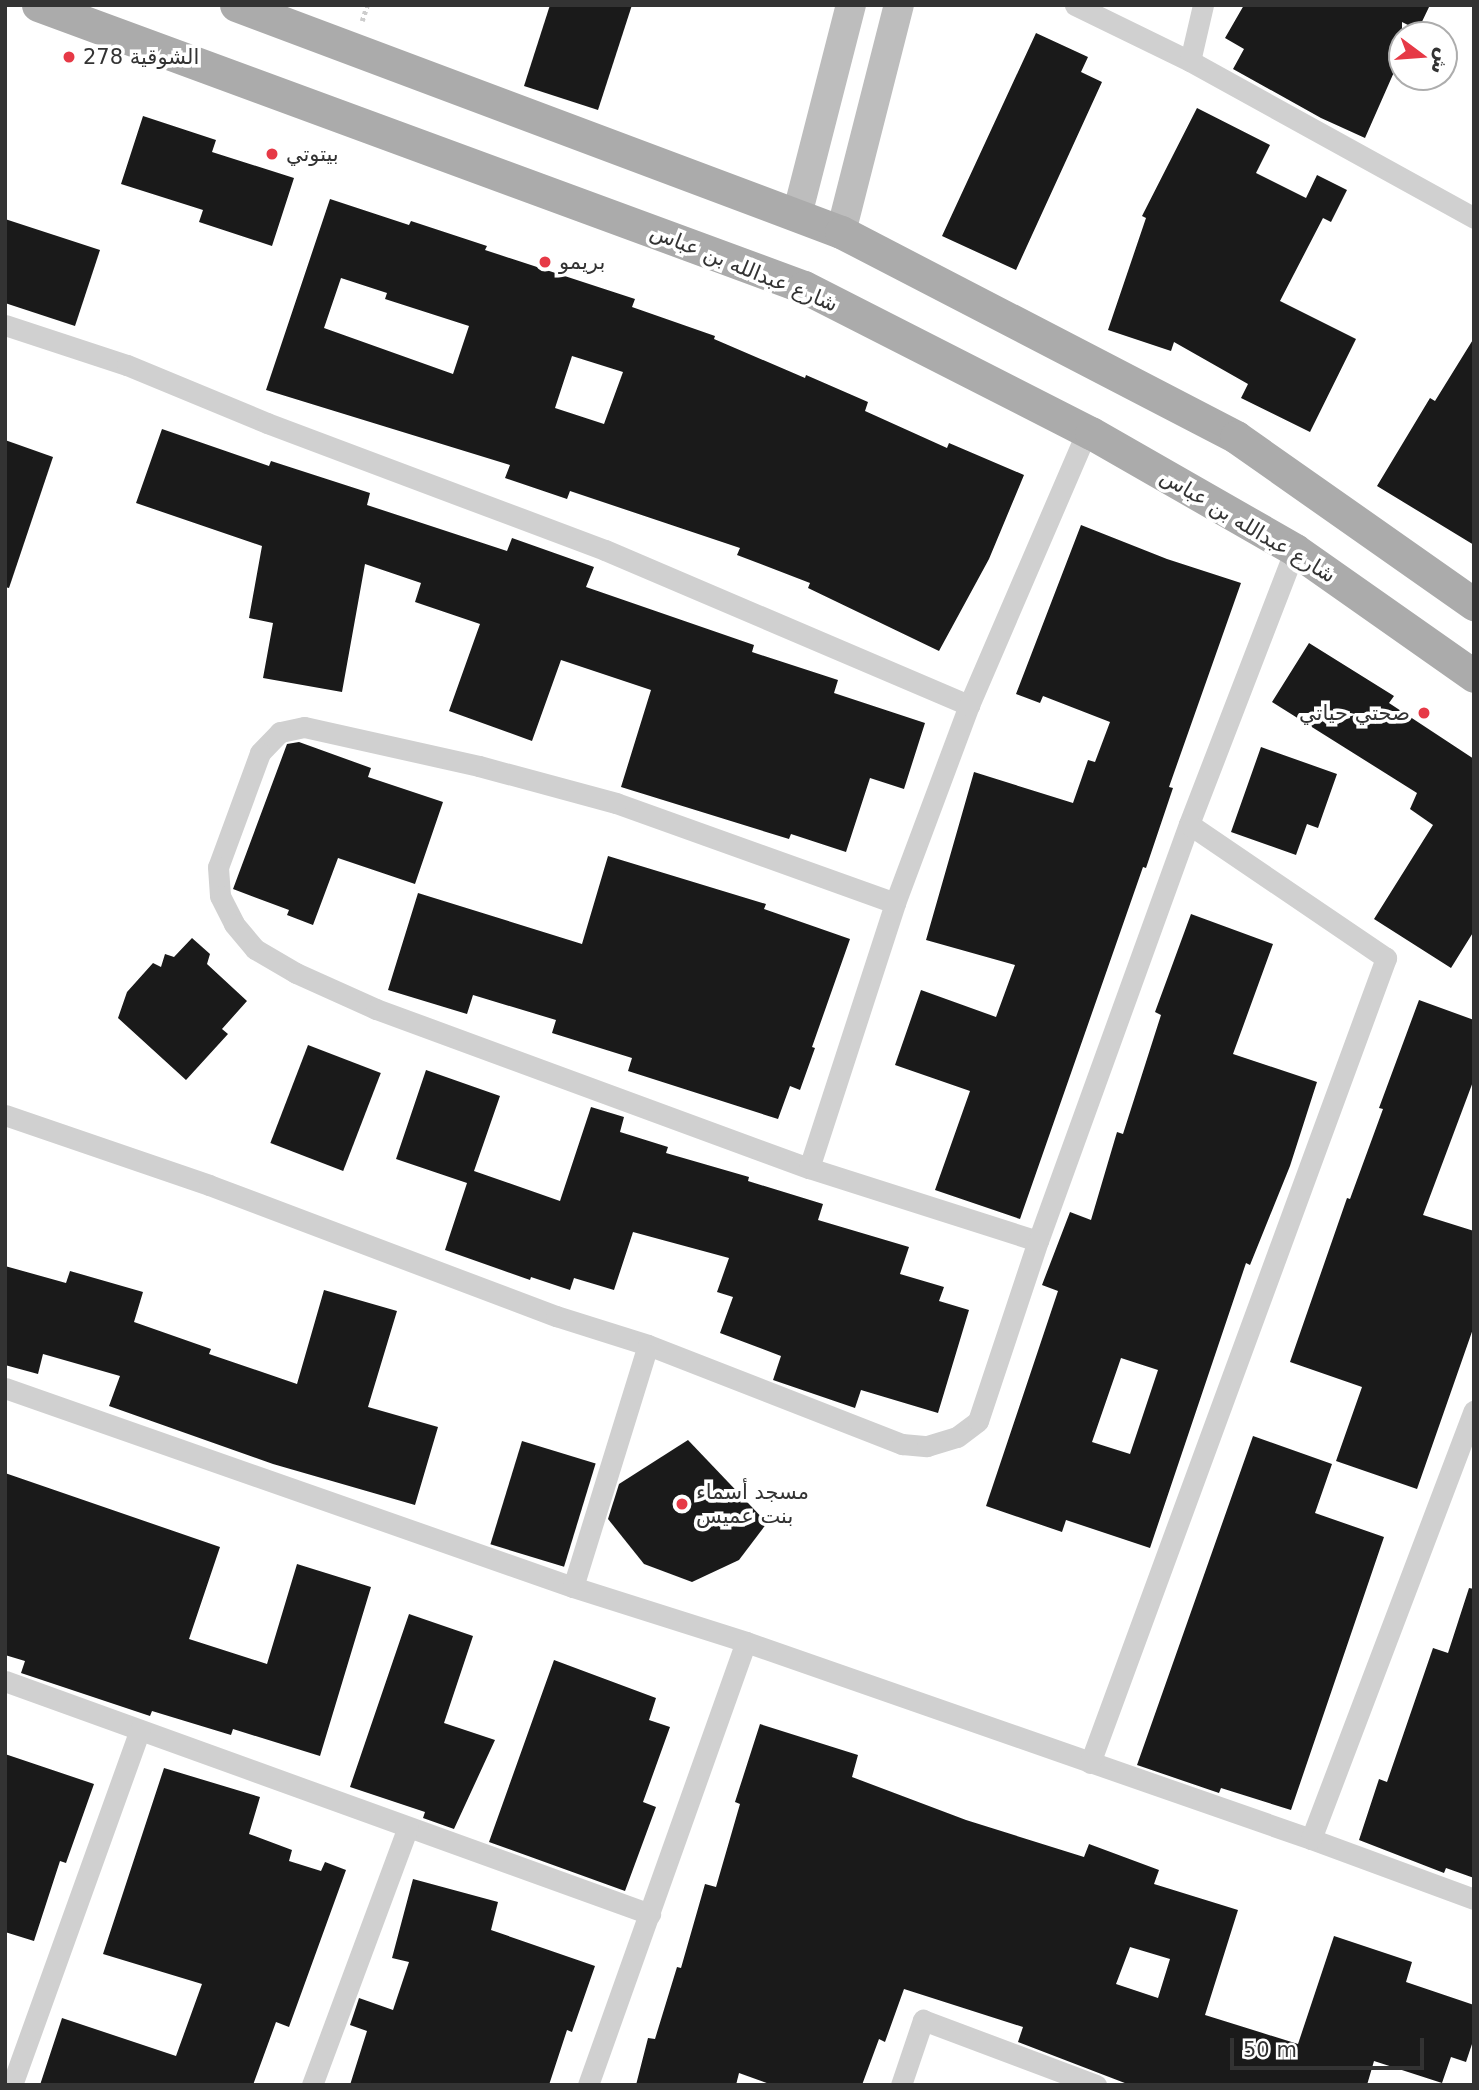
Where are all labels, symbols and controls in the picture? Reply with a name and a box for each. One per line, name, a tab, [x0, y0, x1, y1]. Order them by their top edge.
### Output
north arrow	[1388, 21, 1458, 91]
place label: الشوقية 278	[83, 44, 199, 70]
text: ش	[1427, 46, 1455, 77]
marker: الشوقية 278	[61, 49, 77, 65]
place label: بيتوتي	[286, 141, 339, 167]
marker: بيتوتي	[264, 146, 280, 162]
street label: شارع عبدالله بن عباس	[647, 219, 841, 317]
place label: بريمو	[559, 249, 605, 275]
marker: بريمو	[537, 254, 553, 270]
street label: شارع عبدالله بن عباس	[1156, 464, 1340, 588]
place label: صحتي حياتي	[1299, 700, 1410, 726]
marker: صحتي حياتي	[1416, 705, 1432, 721]
place label: مسجد أسماء بنت عميس	[696, 1479, 809, 1529]
marker: مسجد أسماء بنت عميس	[674, 1496, 690, 1512]
scale bar	[1234, 2024, 1428, 2068]
text: 50 m	[1243, 2038, 1297, 2062]

